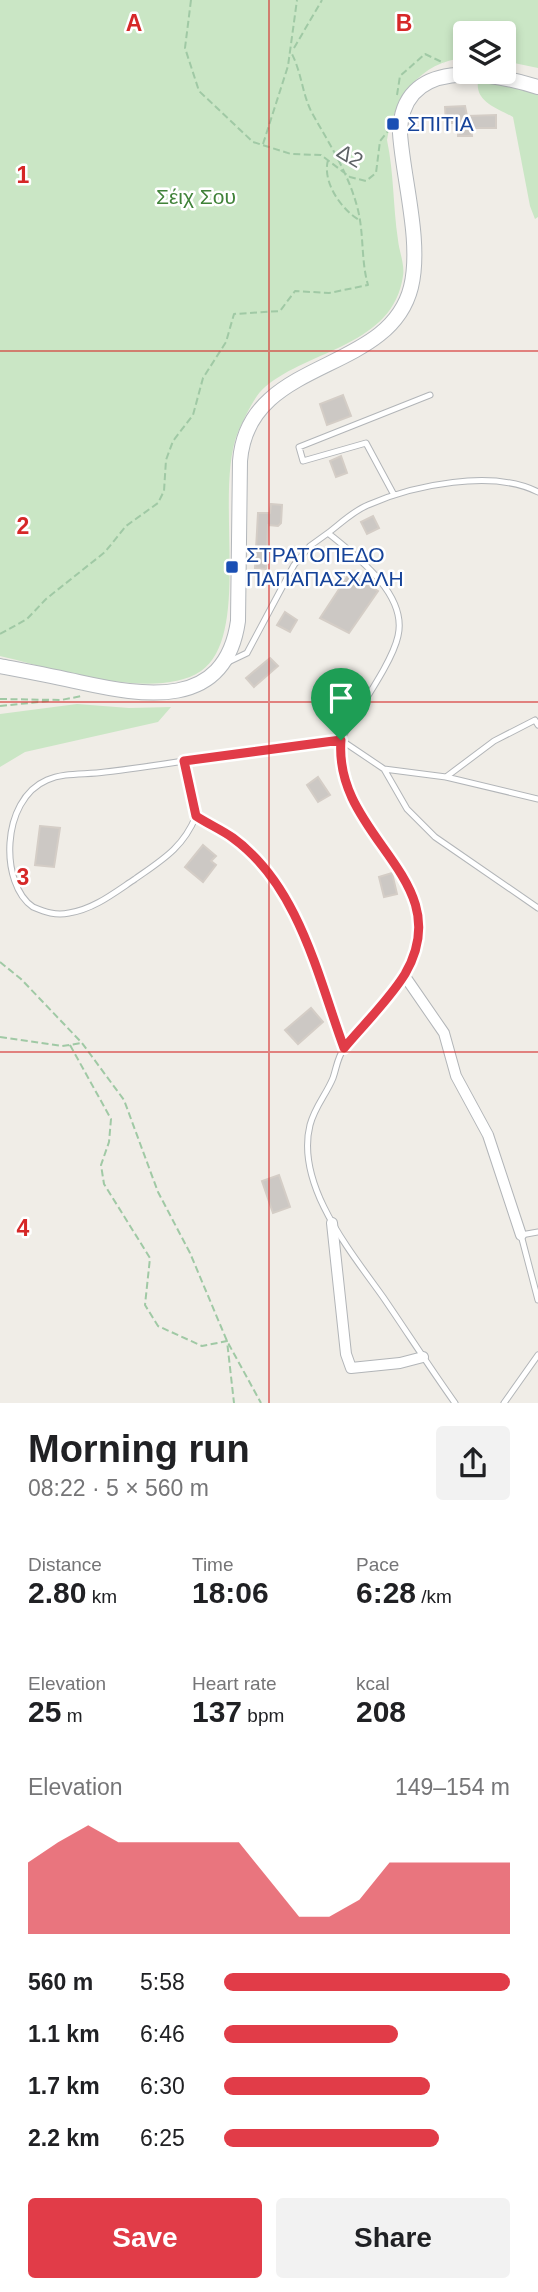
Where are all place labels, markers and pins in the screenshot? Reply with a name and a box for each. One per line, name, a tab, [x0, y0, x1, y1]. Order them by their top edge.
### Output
place label: ΣΠΙΤΙΑ	[407, 112, 474, 135]
marker: ΣΠΙΤΙΑ	[385, 116, 401, 132]
place label: ΣΤΡΑΤΟΠΕΔΟ ΠΑΠΑΠΑΣΧΑΛΗ	[246, 543, 404, 590]
marker: ΣΤΡΑΤΟΠΕΔΟ ΠΑΠΑΠΑΣΧΑΛΗ	[224, 559, 240, 575]
pin	[311, 668, 371, 740]

